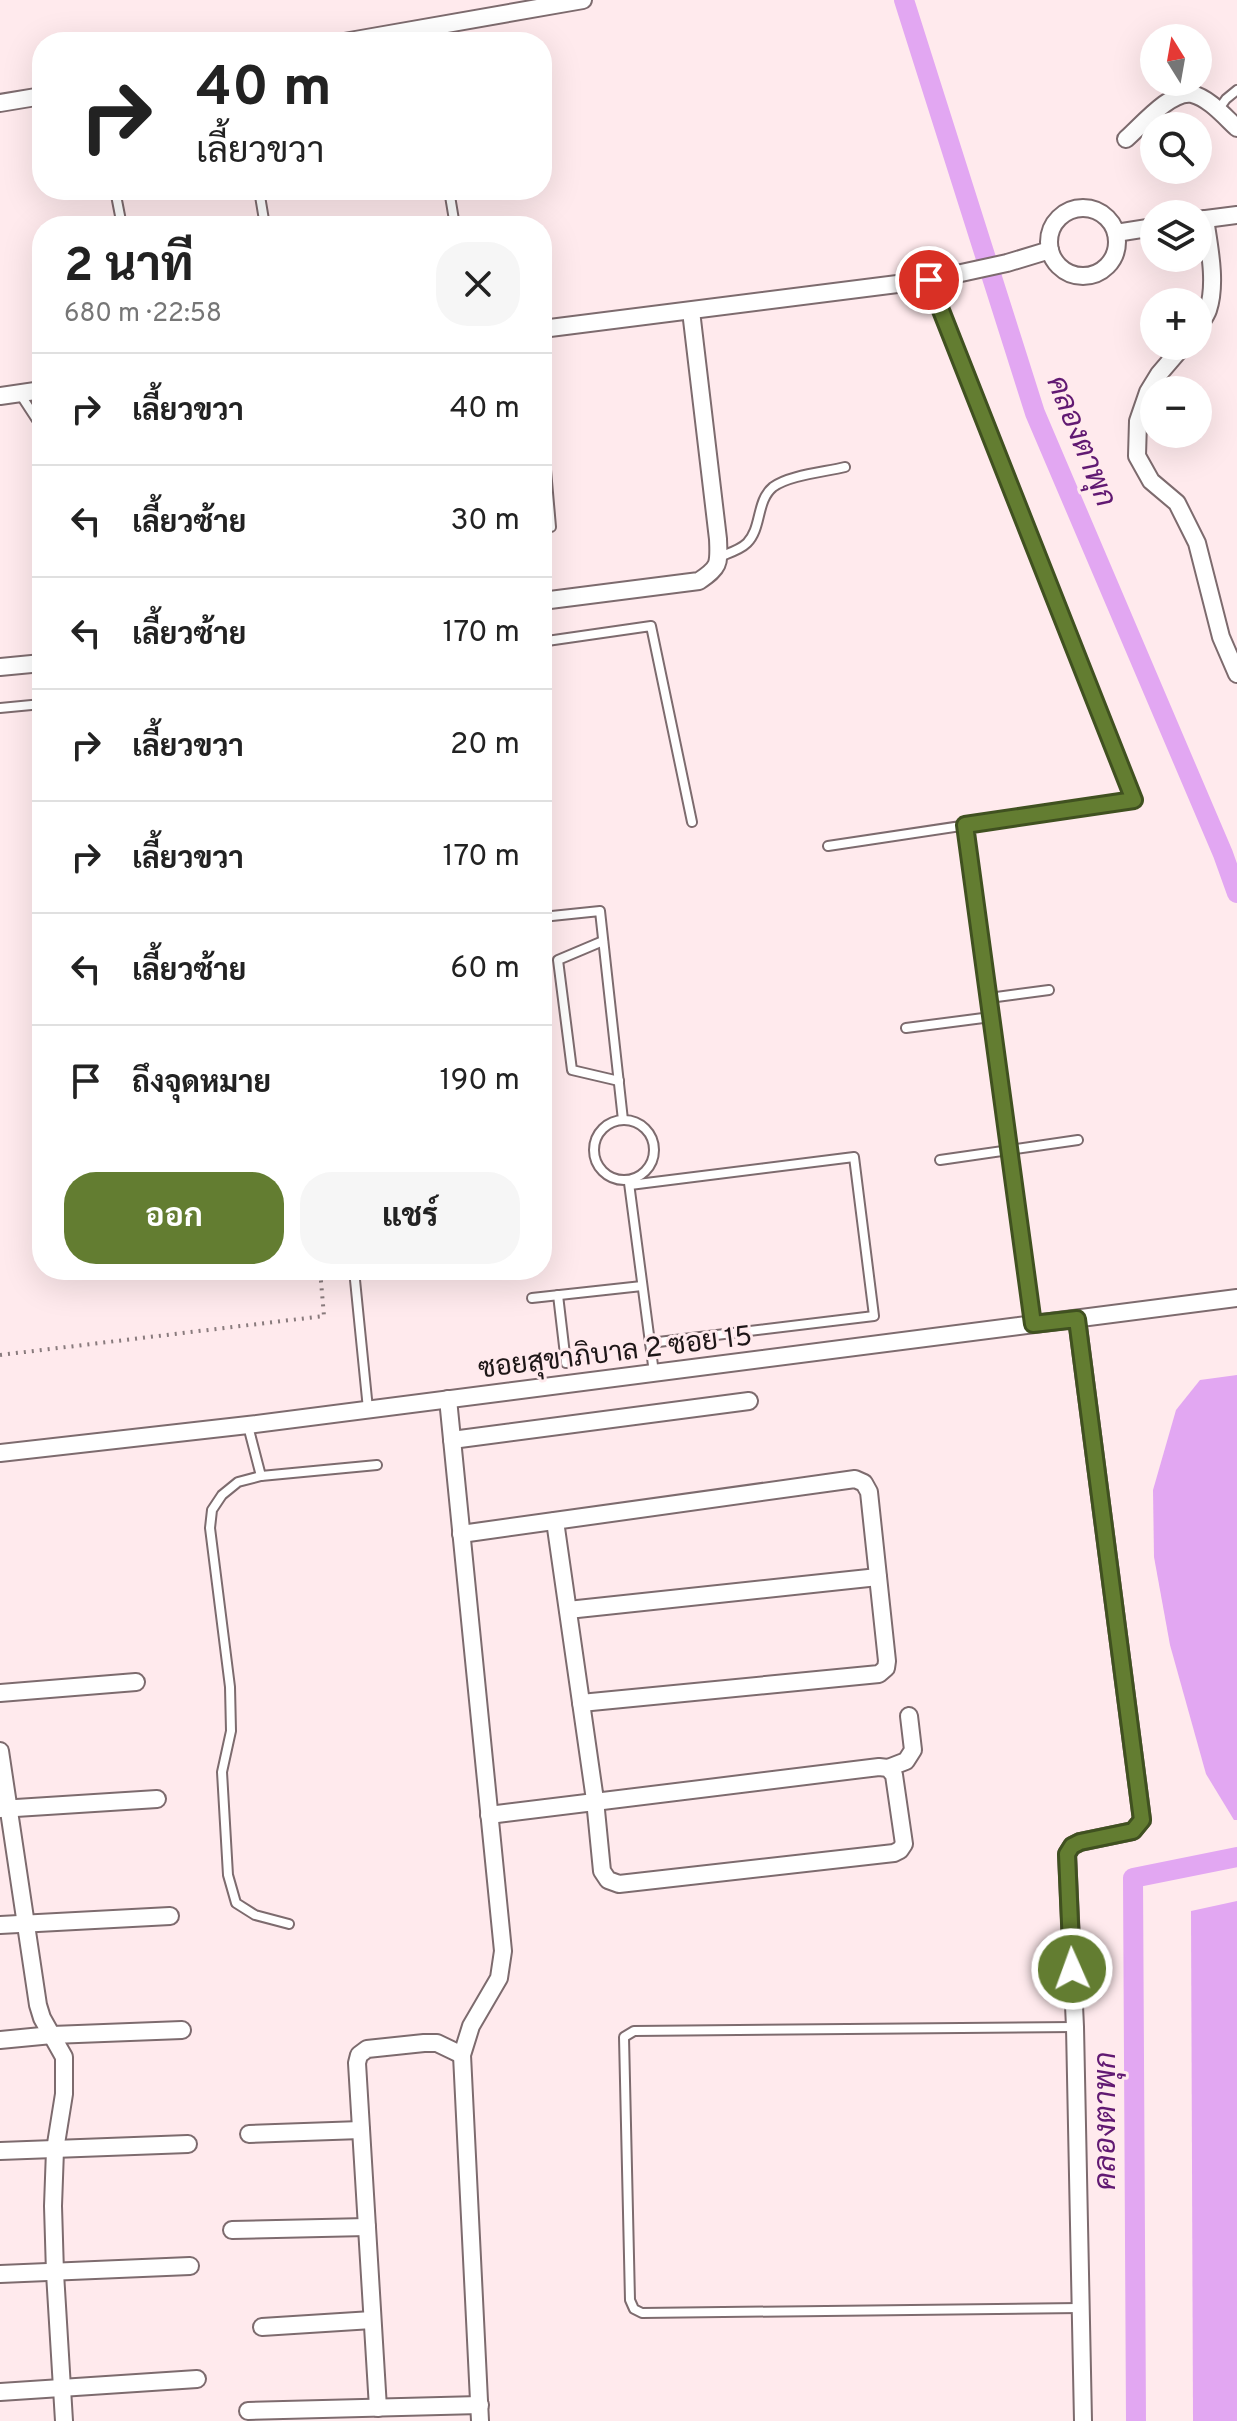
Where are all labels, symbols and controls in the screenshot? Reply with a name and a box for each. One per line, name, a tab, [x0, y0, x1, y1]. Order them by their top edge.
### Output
north arrow	[1140, 24, 1212, 96]
map controls	[1140, 24, 1212, 448]
text: 40 m	[196, 55, 332, 125]
icon: right	[64, 64, 168, 168]
button: search	[1140, 112, 1212, 184]
text: เลี้ยวขวา	[196, 130, 324, 176]
button: layers	[1140, 200, 1212, 272]
text: 2 นาที	[64, 238, 194, 298]
button: close	[436, 242, 520, 326]
pin	[895, 246, 963, 314]
icon: arrive	[907, 258, 951, 302]
button: +	[1140, 288, 1212, 360]
text: 680 m · 22:58	[64, 298, 222, 331]
water label: คลองตาพุก	[1037, 371, 1123, 513]
button: −	[1140, 376, 1212, 448]
icon: right	[64, 387, 108, 431]
text: 40 m	[450, 391, 520, 428]
text: เลี้ยวขวา	[132, 394, 244, 431]
icon: left	[64, 499, 108, 543]
text: 30 m	[451, 503, 520, 540]
text: เลี้ยวซ้าย	[132, 506, 246, 543]
icon: left	[64, 611, 108, 655]
text: 170 m	[442, 615, 520, 652]
text: เลี้ยวซ้าย	[132, 618, 246, 655]
icon: right	[64, 723, 108, 767]
text: 20 m	[450, 727, 520, 764]
text: เลี้ยวขวา	[132, 730, 244, 767]
icon: right	[64, 835, 108, 879]
text: 170 m	[442, 839, 520, 876]
text: เลี้ยวขวา	[132, 842, 244, 879]
icon: left	[64, 947, 108, 991]
text: 60 m	[450, 951, 520, 988]
text: เลี้ยวซ้าย	[132, 954, 246, 991]
icon: arrive	[64, 1059, 108, 1103]
text: 190 m	[439, 1063, 520, 1100]
text: ถึงจุดหมาย	[132, 1066, 271, 1103]
button: ออก	[64, 1172, 284, 1264]
button: แชร์	[300, 1172, 520, 1264]
street label: ซอยสุขาภิบาล 2 ซอย 15	[476, 1318, 754, 1389]
position arrow	[1030, 1927, 1114, 2011]
water label: คลองตาพุก	[1089, 2052, 1126, 2190]

